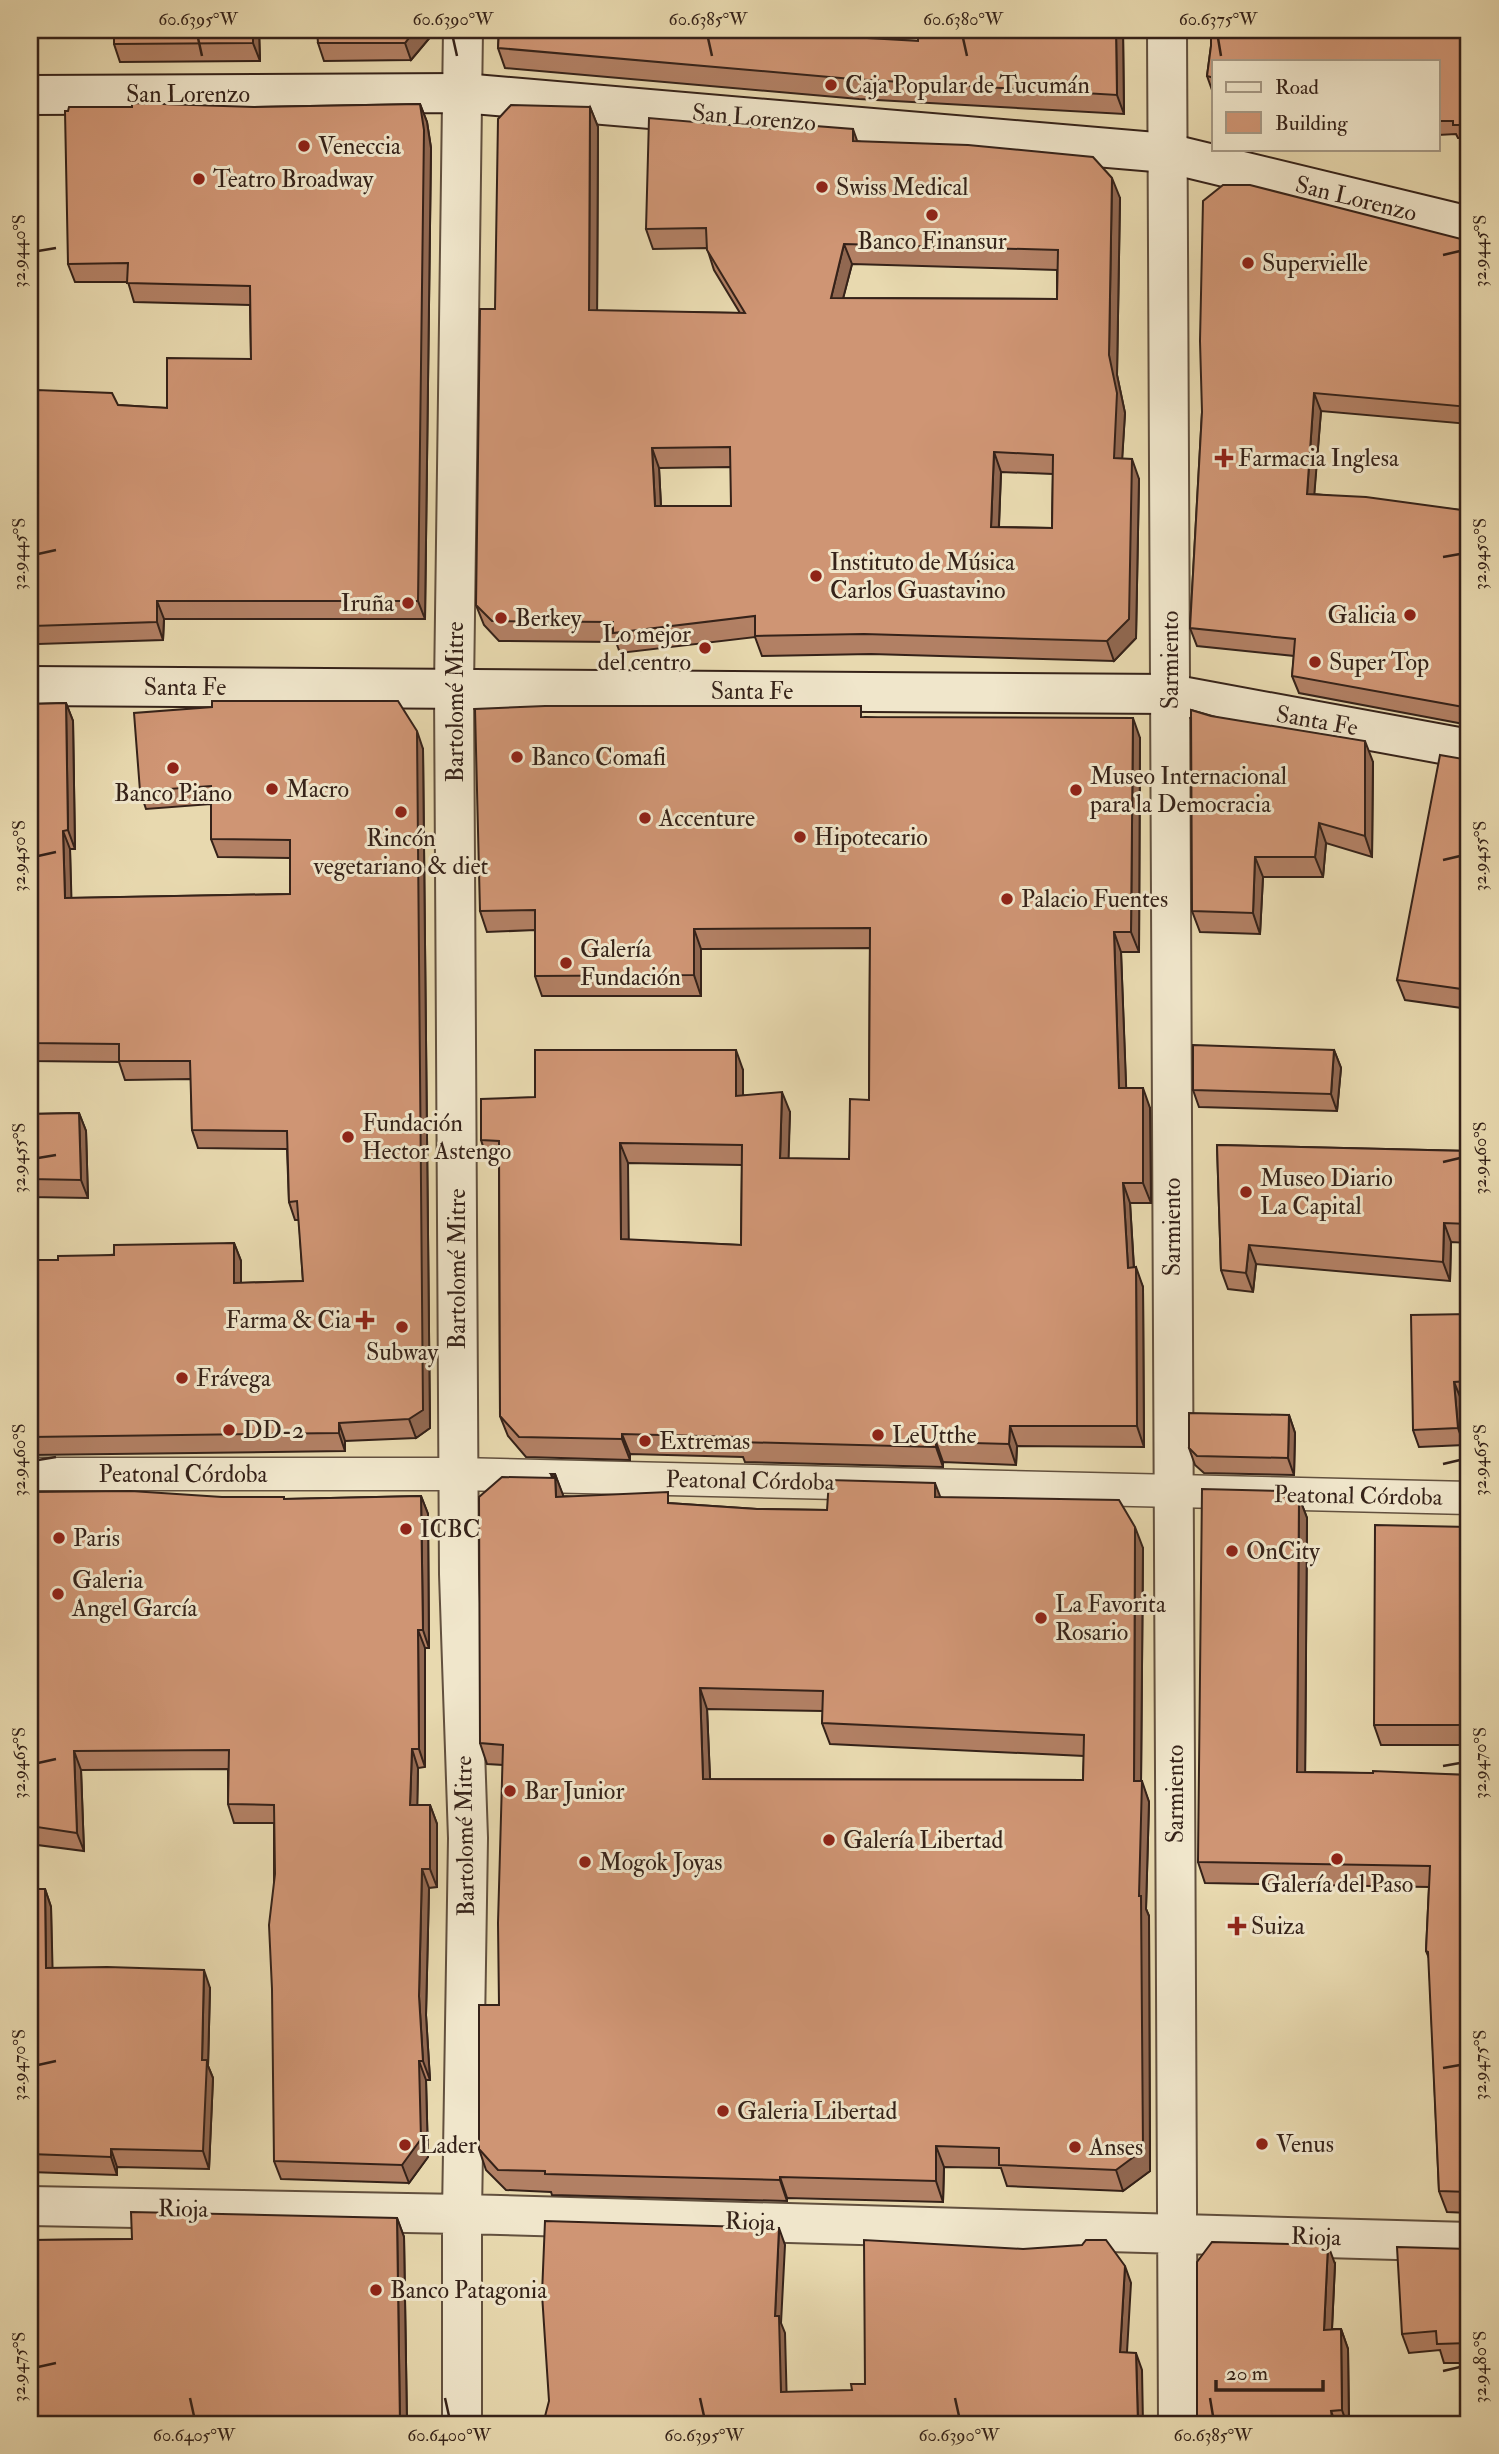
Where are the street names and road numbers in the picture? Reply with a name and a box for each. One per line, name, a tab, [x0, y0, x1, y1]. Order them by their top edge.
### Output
street label: San Lorenzo	[126, 79, 250, 110]
street label: San Lorenzo	[691, 97, 817, 139]
street label: San Lorenzo	[1292, 169, 1420, 229]
street label: Sarmiento	[1155, 611, 1186, 709]
street label: Bartolomé Mitre	[440, 621, 471, 783]
street label: Santa Fe	[144, 672, 226, 703]
street label: Santa Fe	[711, 676, 793, 707]
street label: Santa Fe	[1274, 699, 1360, 743]
street label: Sarmiento	[1157, 1178, 1188, 1276]
street label: Bartolomé Mitre	[442, 1188, 473, 1350]
street label: Peatonal Córdoba	[99, 1459, 269, 1490]
street label: Peatonal Córdoba	[665, 1464, 836, 1498]
street label: Peatonal Córdoba	[1273, 1479, 1444, 1513]
street label: Sarmiento	[1160, 1745, 1191, 1843]
street label: Bartolomé Mitre	[448, 1755, 482, 1917]
street label: Rioja	[158, 2193, 210, 2225]
street label: Rioja	[724, 2206, 777, 2238]
street label: Rioja	[1290, 2221, 1343, 2253]

